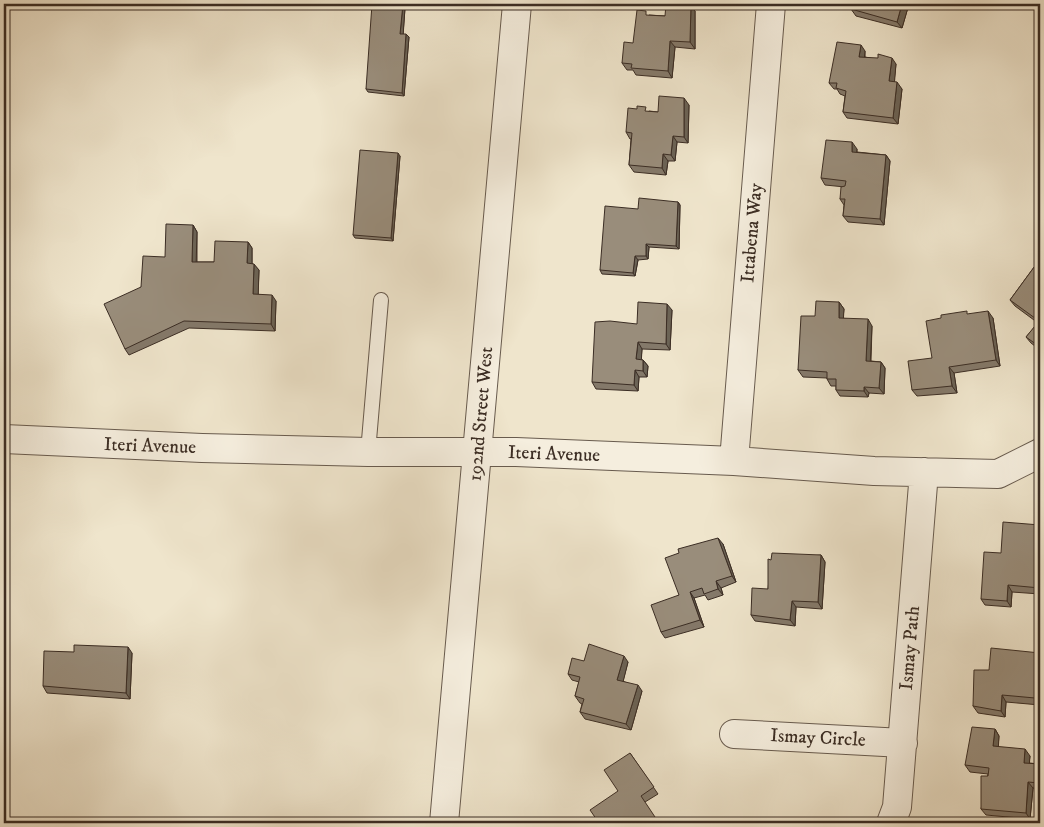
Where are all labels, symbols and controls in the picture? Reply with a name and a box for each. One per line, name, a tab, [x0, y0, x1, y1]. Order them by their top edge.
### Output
street label: Ittabena Way	[736, 181, 768, 284]
street label: 192nd Street West	[464, 346, 498, 482]
street label: Iteri Avenue	[103, 433, 197, 459]
street label: Iteri Avenue	[507, 441, 601, 467]
street label: Ismay Path	[895, 605, 925, 691]
street label: Ismay Circle	[770, 724, 866, 752]

